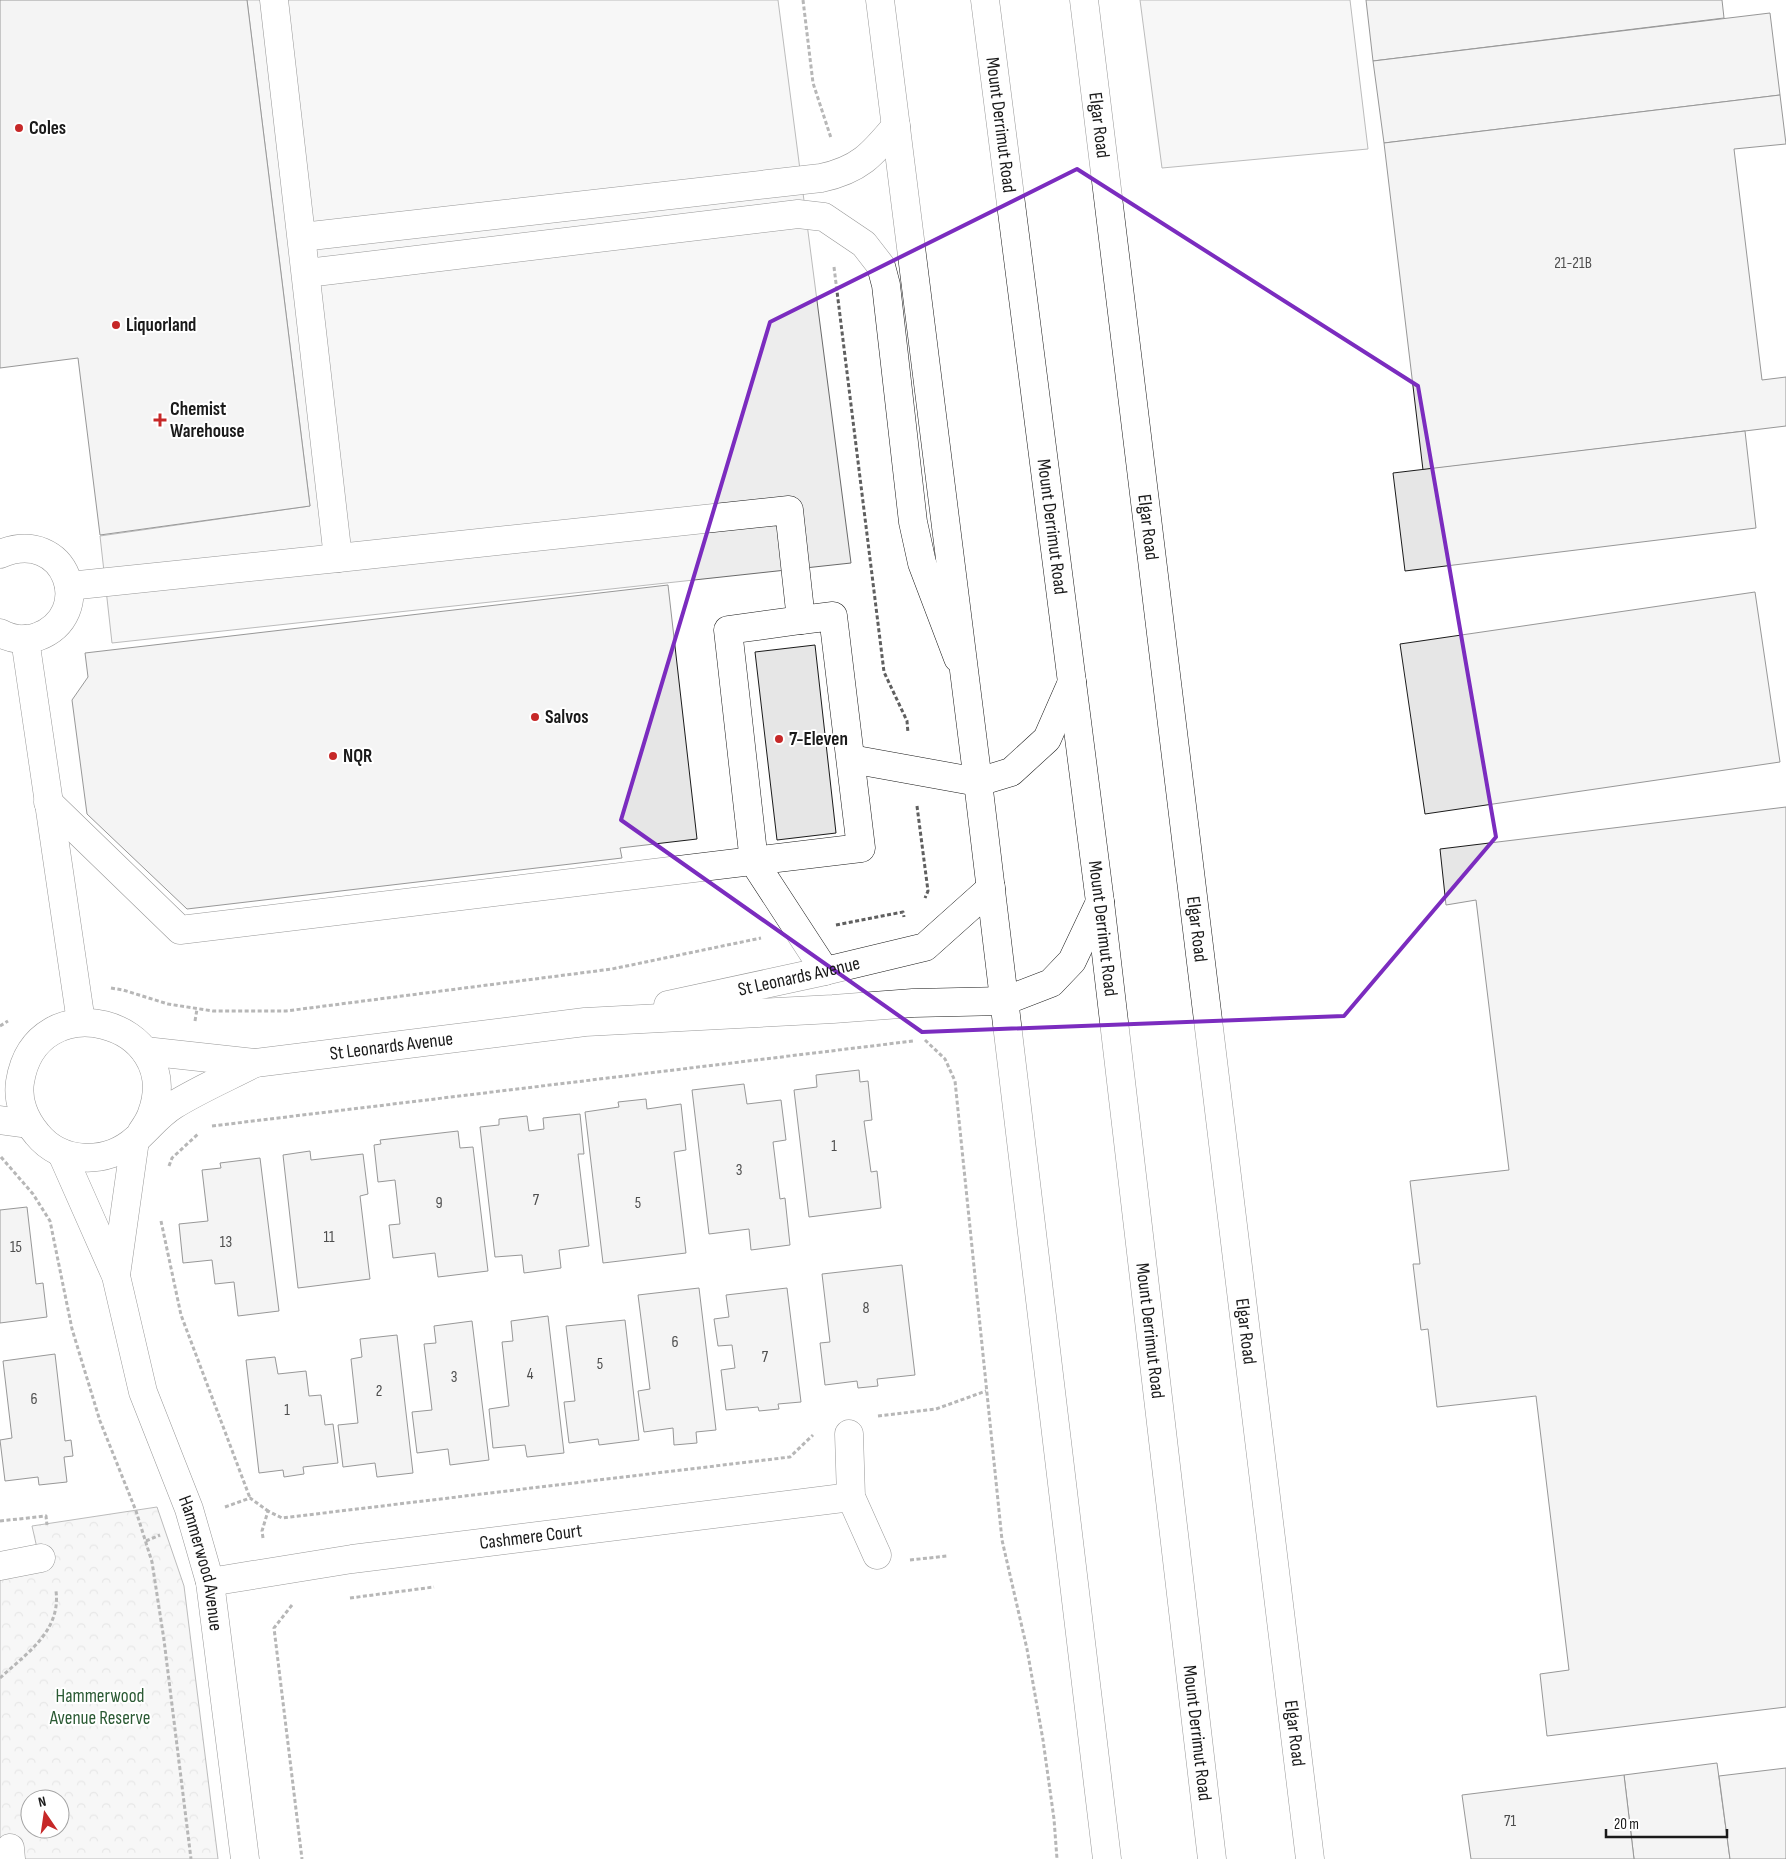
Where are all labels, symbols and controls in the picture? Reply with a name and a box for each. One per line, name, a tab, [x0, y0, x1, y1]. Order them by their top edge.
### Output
street label: Mount Derrimut Road	[981, 56, 1021, 194]
street label: Elgar Road	[1084, 91, 1115, 159]
place label: Coles	[29, 117, 66, 140]
marker: Coles	[13, 122, 25, 134]
house number: 21-21B	[1554, 254, 1592, 273]
place label: Liquorland	[126, 314, 196, 337]
marker: Liquorland	[110, 319, 122, 331]
place label: Chemist Warehouse	[170, 398, 245, 443]
marker: Chemist Warehouse	[154, 414, 166, 426]
street label: Mount Derrimut Road	[1032, 458, 1072, 596]
street label: Elgar Road	[1133, 493, 1163, 561]
place label: Salvos	[545, 706, 589, 729]
marker: Salvos	[529, 711, 541, 723]
place label: 7-Eleven	[789, 728, 848, 751]
marker: 7-Eleven	[773, 733, 785, 745]
place label: NQR	[343, 745, 372, 768]
marker: NQR	[327, 750, 339, 762]
street label: Mount Derrimut Road	[1083, 859, 1122, 998]
street label: Elgar Road	[1182, 895, 1212, 963]
street label: St Leonards Avenue	[736, 952, 862, 1001]
street label: St Leonards Avenue	[328, 1027, 454, 1065]
house number: 1	[831, 1137, 837, 1156]
house number: 3	[736, 1161, 742, 1180]
house number: 7	[533, 1191, 540, 1210]
house number: 9	[435, 1194, 443, 1213]
house number: 5	[635, 1194, 641, 1213]
house number: 11	[323, 1228, 335, 1247]
house number: 13	[220, 1233, 232, 1252]
house number: 15	[10, 1238, 22, 1257]
street label: Mount Derrimut Road	[1131, 1262, 1170, 1400]
street label: Elgar Road	[1230, 1297, 1261, 1365]
house number: 8	[862, 1299, 870, 1318]
house number: 6	[671, 1333, 679, 1352]
house number: 7	[762, 1348, 769, 1367]
house number: 5	[597, 1355, 603, 1374]
house number: 4	[527, 1365, 534, 1384]
house number: 3	[451, 1368, 457, 1387]
house number: 2	[376, 1382, 382, 1401]
house number: 6	[30, 1390, 38, 1409]
house number: 1	[284, 1401, 290, 1420]
street label: Hammerwood Avenue	[173, 1492, 228, 1632]
street label: Cashmere Court	[478, 1519, 584, 1555]
street label: Mount Derrimut Road	[1178, 1664, 1217, 1802]
park label: Hammerwood Avenue Reserve	[49, 1685, 150, 1730]
street label: Elgar Road	[1279, 1699, 1310, 1768]
north arrow	[20, 1789, 70, 1839]
text: N	[37, 1793, 48, 1811]
scale bar	[1606, 1806, 1727, 1838]
house number: 71	[1504, 1812, 1516, 1831]
text: 20 m	[1614, 1815, 1639, 1834]

